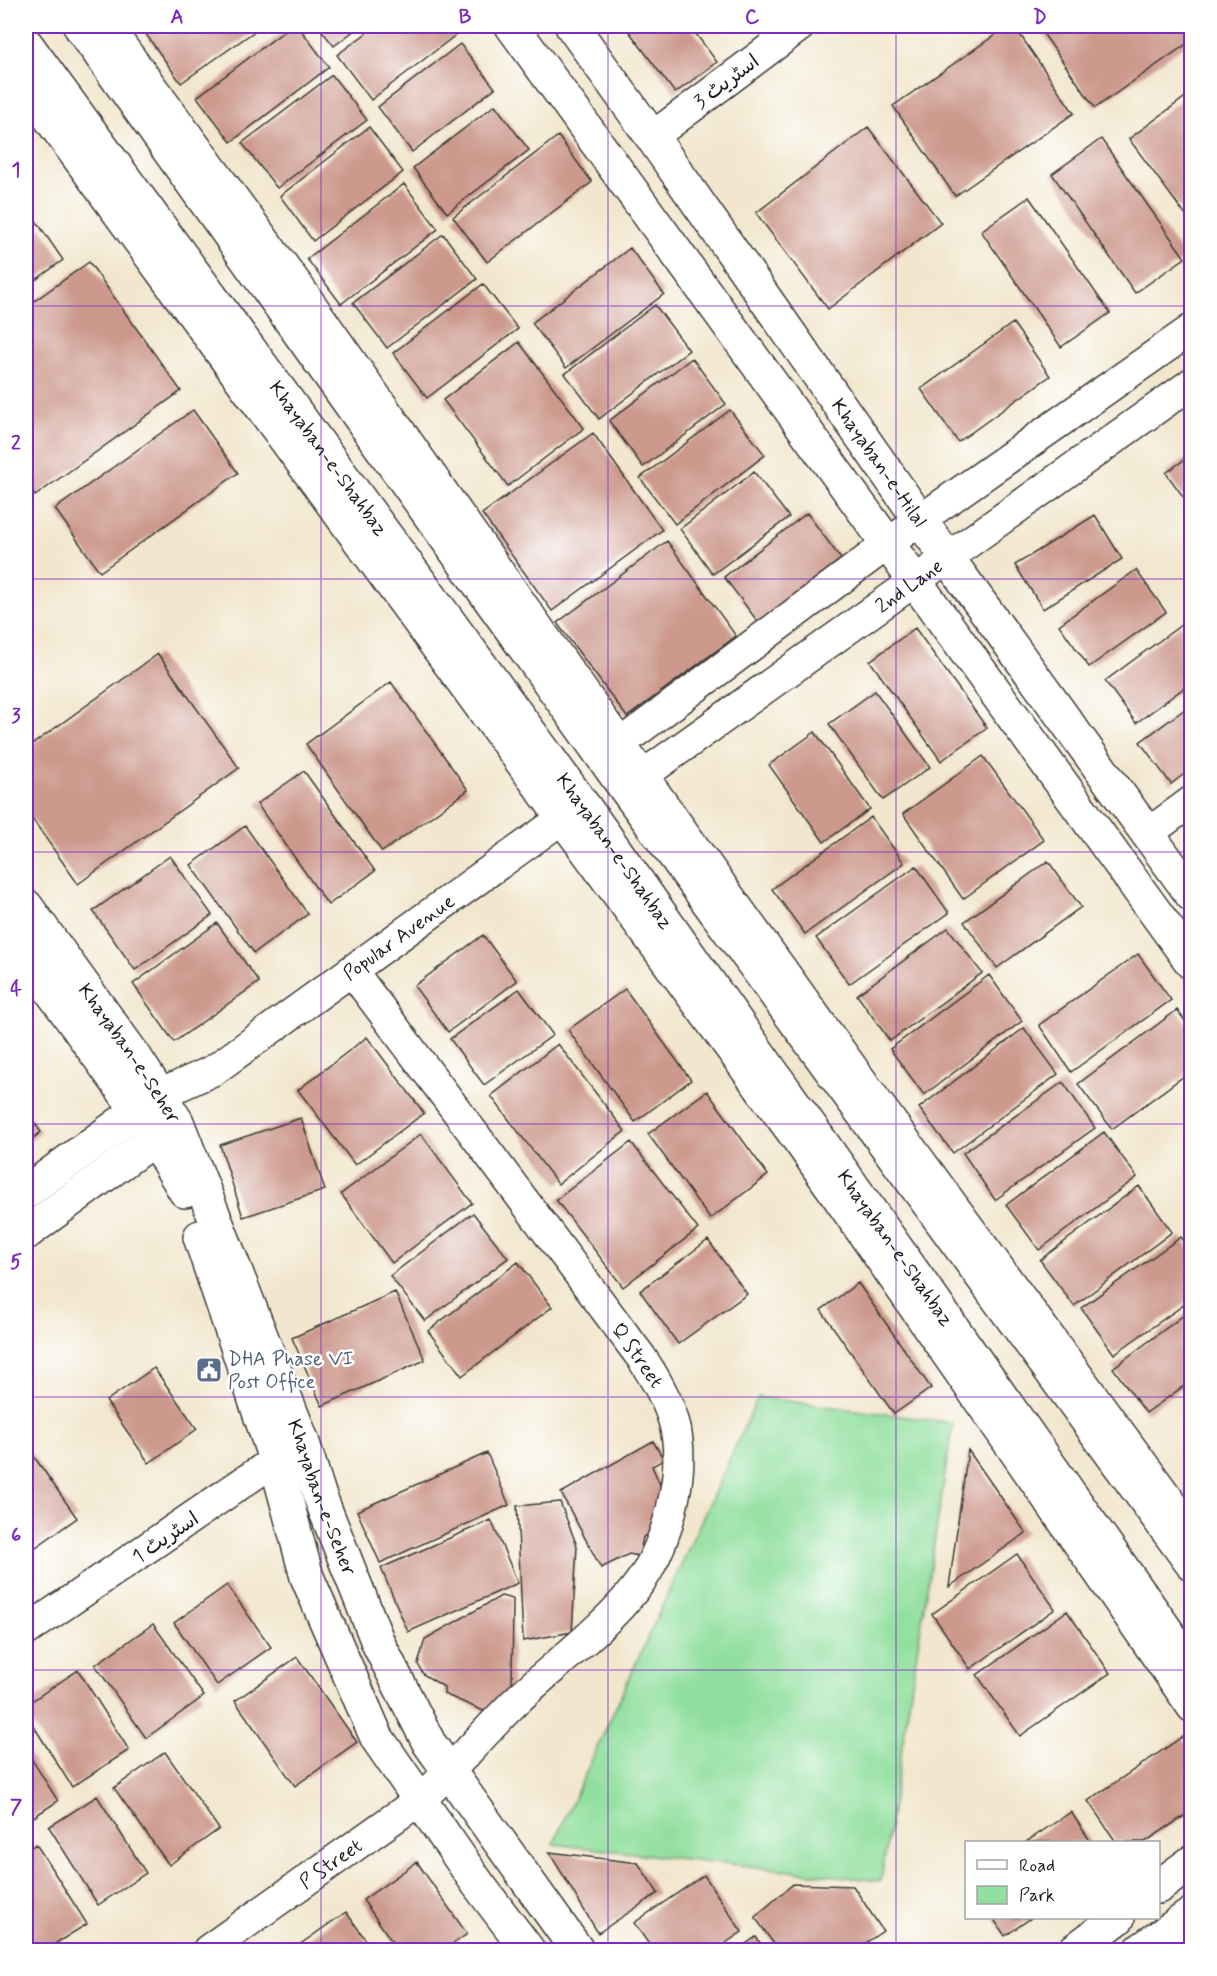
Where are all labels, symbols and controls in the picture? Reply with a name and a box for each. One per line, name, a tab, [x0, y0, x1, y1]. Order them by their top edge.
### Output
text: A	[170, 4, 184, 31]
text: B	[459, 4, 472, 31]
text: C	[745, 4, 760, 31]
text: D	[1033, 4, 1047, 31]
street label: اسٹریٹ 3	[689, 49, 765, 116]
text: 1	[12, 157, 20, 184]
street label: Khayaban-e-Shahbaz	[262, 376, 394, 542]
street label: Khayaban-e-Hilal	[824, 394, 933, 533]
text: 2	[11, 430, 21, 457]
street label: 2nd Lane	[871, 553, 949, 620]
text: 3	[11, 703, 21, 730]
street label: Khayaban-e-Shahbaz	[549, 768, 679, 935]
street label: Popular Avenue	[338, 888, 461, 988]
text: 4	[10, 976, 22, 1003]
street label: Khayaban-e-Seher	[71, 978, 187, 1130]
street label: Khayaban-e-Shahbaz	[830, 1165, 959, 1332]
text: 5	[10, 1249, 22, 1276]
street label: Q Street	[604, 1318, 669, 1394]
place label: DHA Phase VI Post Office	[228, 1346, 353, 1396]
public building icon: DHA Phase VI Post Office	[194, 1355, 224, 1385]
street label: Khayaban-e-Seher	[280, 1416, 362, 1580]
street label: اسٹریٹ 1	[127, 1506, 205, 1571]
text: 6	[11, 1522, 21, 1549]
text: 7	[10, 1794, 22, 1821]
street label: P Street	[294, 1833, 368, 1896]
legend	[965, 1841, 1160, 1919]
text: Road	[1019, 1854, 1055, 1878]
text: Park	[1019, 1884, 1055, 1908]

